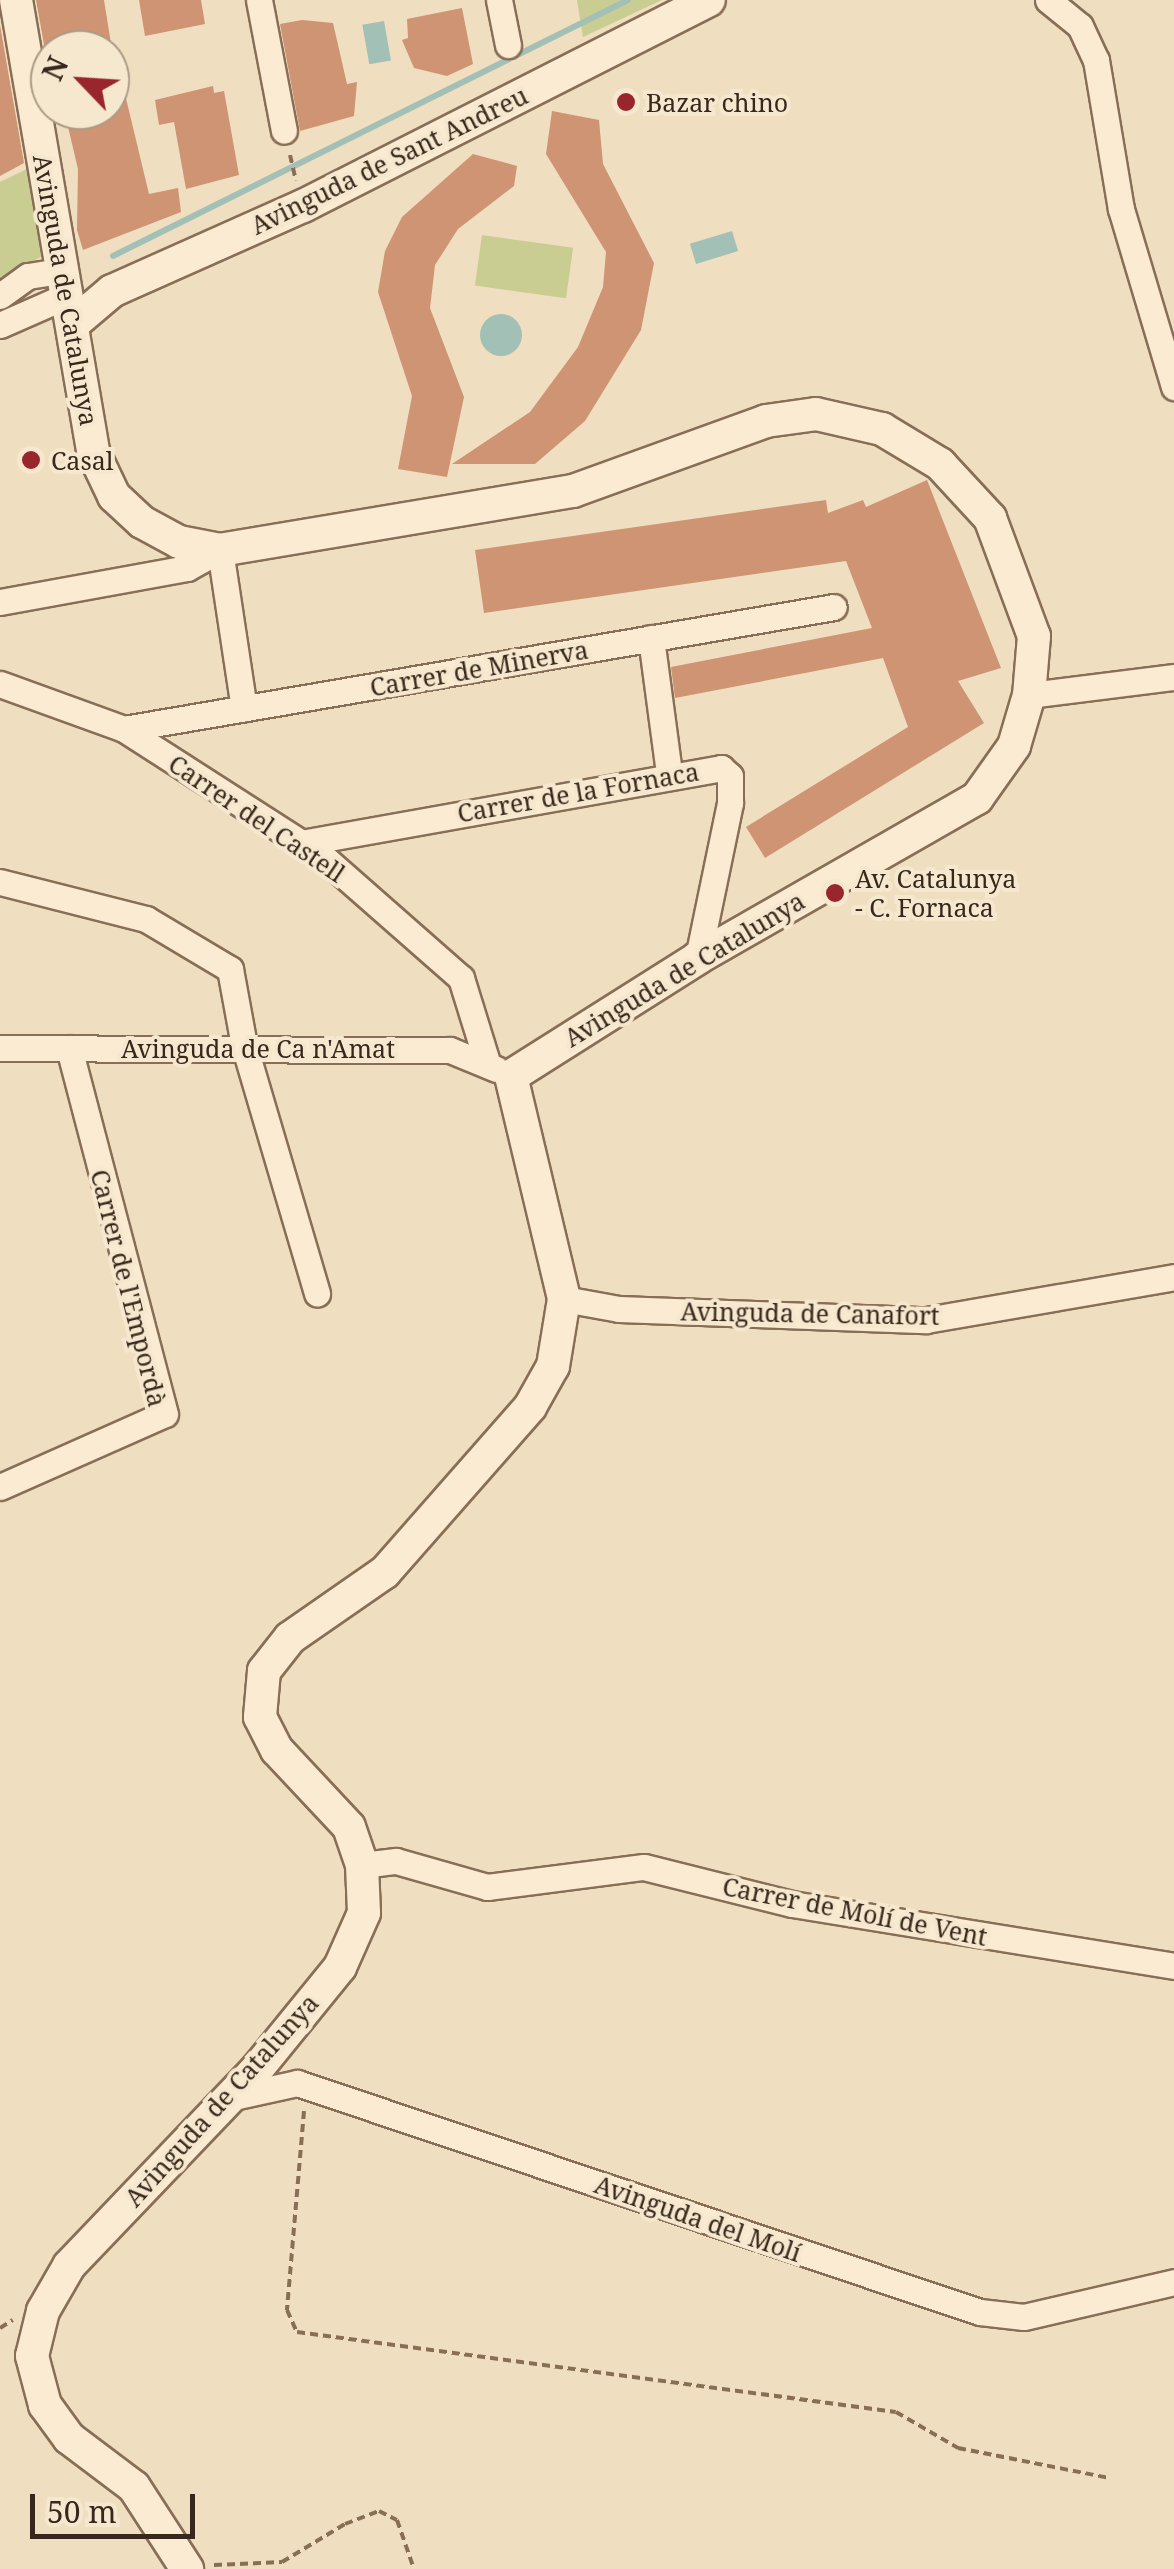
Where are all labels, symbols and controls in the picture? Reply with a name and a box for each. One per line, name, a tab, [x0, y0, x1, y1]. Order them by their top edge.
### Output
north arrow	[30, 30, 130, 130]
text: N	[33, 50, 77, 86]
street label: Avinguda de Sant Andreu	[246, 80, 532, 240]
place label: Bazar chino	[646, 87, 788, 117]
marker: Bazar chino	[615, 91, 637, 113]
street label: Avinguda de Catalunya	[27, 152, 105, 428]
place label: Casal	[51, 445, 114, 475]
marker: Casal	[20, 449, 42, 471]
street label: Carrer de Minerva	[368, 634, 590, 702]
street label: Carrer del Castell	[163, 748, 351, 888]
street label: Carrer de la Fornaca	[455, 756, 701, 828]
place label: Av. Catalunya - C. Fornaca	[855, 864, 1016, 923]
marker: Av. Catalunya - C. Fornaca	[824, 882, 846, 904]
street label: Avinguda de Catalunya	[558, 885, 810, 1053]
street label: Avinguda de Ca n'Amat	[121, 1033, 395, 1063]
street label: Carrer de l'Empordà	[85, 1166, 173, 1410]
street label: Avinguda de Canafort	[680, 1296, 940, 1330]
street label: Carrer de Molí de Vent	[720, 1871, 990, 1951]
street label: Avinguda de Catalunya	[118, 1988, 324, 2212]
street label: Avinguda del Molí	[591, 2169, 805, 2267]
scale bar	[35, 2474, 200, 2536]
text: 50 m	[47, 2491, 117, 2532]

